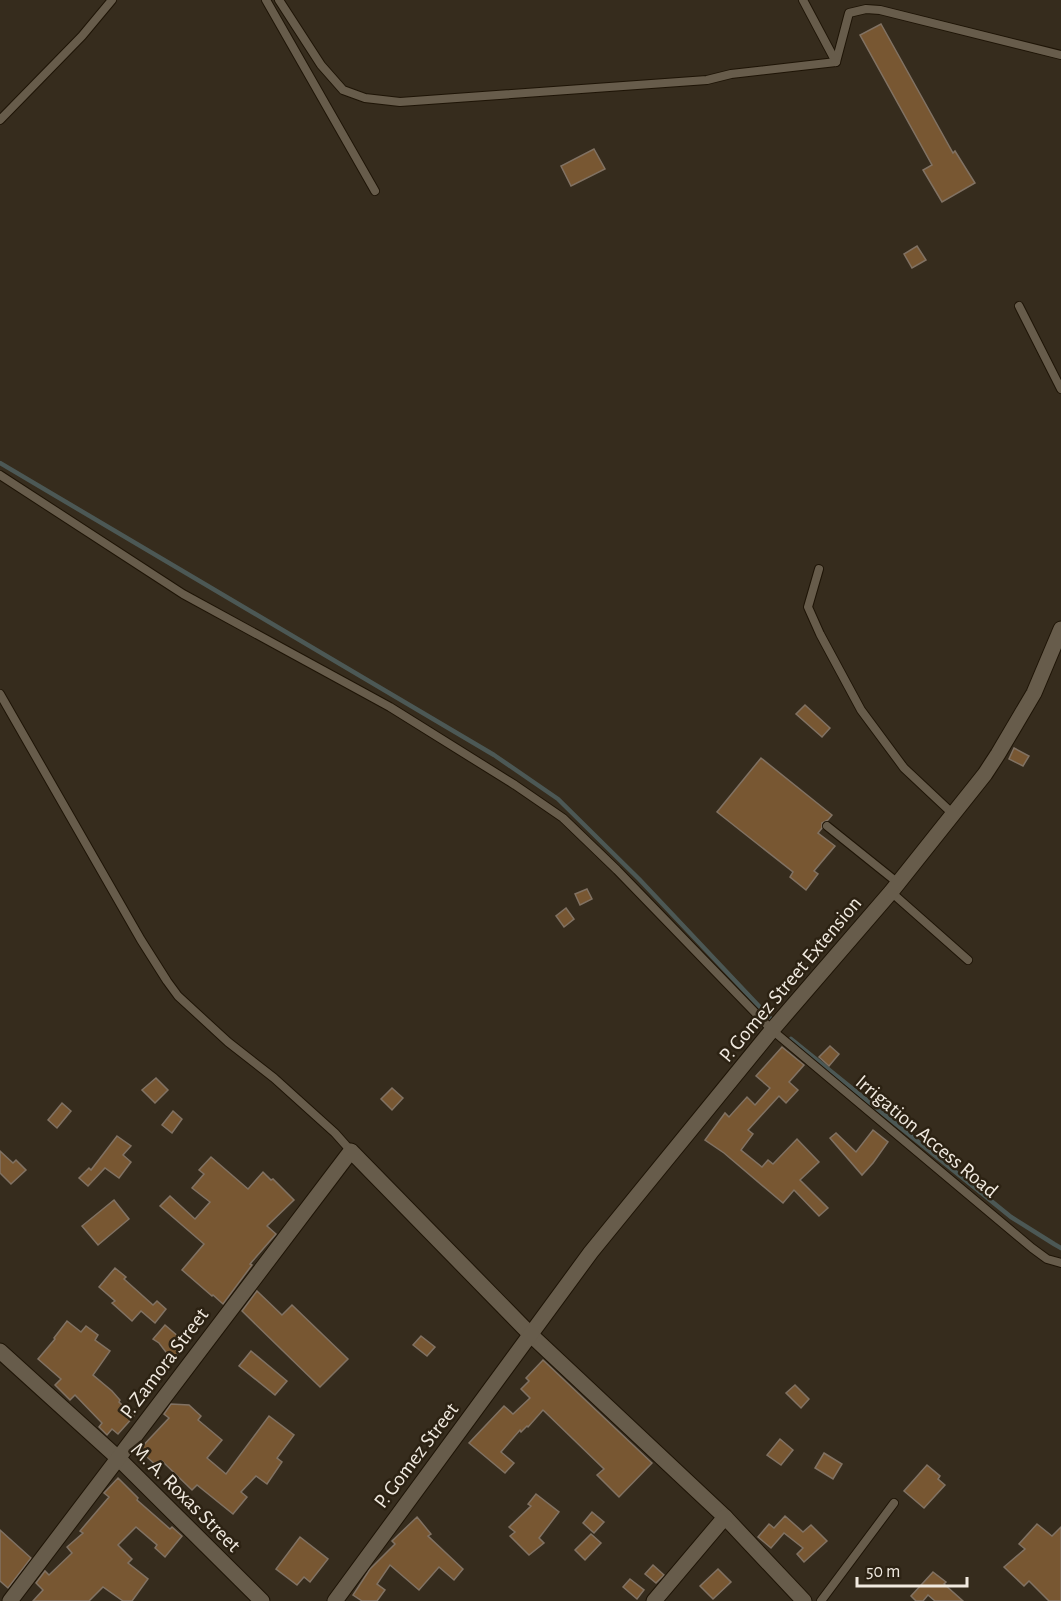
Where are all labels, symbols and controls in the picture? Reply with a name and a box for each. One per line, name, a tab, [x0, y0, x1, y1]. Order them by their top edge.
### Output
street label: P. Gomez Street Extension	[715, 892, 866, 1066]
street label: Irrigation Access Road	[852, 1071, 1002, 1202]
street label: P. Zamora Street	[116, 1304, 213, 1422]
street label: P. Gomez Street	[370, 1399, 463, 1512]
street label: M. A. Roxas Street	[127, 1439, 245, 1556]
scale bar	[857, 1550, 966, 1588]
text: 50 m	[866, 1563, 900, 1581]

